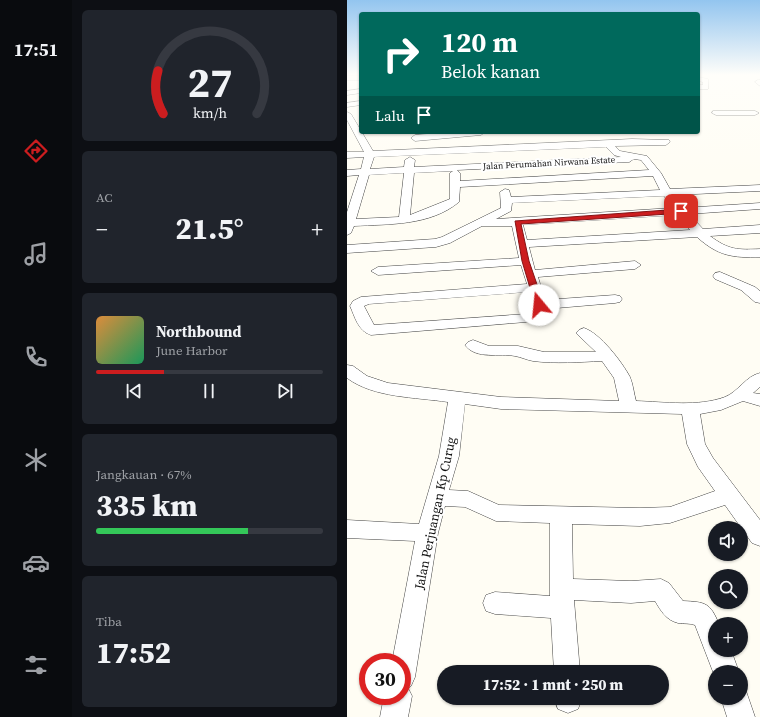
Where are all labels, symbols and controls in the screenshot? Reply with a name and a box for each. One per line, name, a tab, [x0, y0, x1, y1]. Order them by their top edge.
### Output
text: 120 m	[441, 23, 518, 61]
icon: right	[375, 28, 427, 80]
text: 17:51	[14, 37, 58, 62]
text: 27	[187, 54, 232, 111]
text: Belok kanan	[441, 59, 540, 84]
text: km/h	[193, 102, 227, 122]
icon: arrive	[413, 104, 435, 126]
text: Lalu	[375, 105, 405, 126]
icon: directions	[22, 137, 50, 165]
street label: Jalan Perumahan Nirwana Estate	[482, 154, 616, 173]
text: AC	[96, 189, 112, 206]
pin	[664, 194, 698, 228]
icon: arrive	[670, 200, 692, 222]
text: 21.5°	[175, 208, 244, 249]
text: −	[96, 214, 108, 244]
text: +	[311, 214, 323, 244]
icon: music	[22, 240, 50, 268]
position arrow	[518, 284, 560, 326]
text: Northbound	[156, 321, 241, 342]
text: June Harbor	[156, 342, 228, 359]
icon: phone	[22, 343, 50, 371]
icon: previous	[123, 380, 145, 402]
icon: pause	[198, 380, 220, 402]
icon: next	[274, 380, 296, 402]
street label: Jalan Perjuangan Kp Curug	[410, 435, 460, 592]
icon: climate	[22, 446, 50, 474]
text: Jangkauan · 67%	[96, 466, 192, 483]
text: 335 km	[96, 485, 197, 526]
map controls	[708, 521, 748, 705]
button: sound	[708, 521, 748, 561]
icon: car	[22, 549, 50, 577]
button: search	[708, 569, 748, 609]
text: Tiba	[96, 613, 122, 630]
button: +	[708, 617, 748, 657]
text: 17:52	[96, 632, 171, 673]
icon: filters	[22, 651, 50, 679]
speed limit sign: 30	[359, 653, 411, 705]
button: −	[708, 665, 748, 705]
text: 17:52 · 1 mnt · 250 m	[483, 674, 623, 695]

